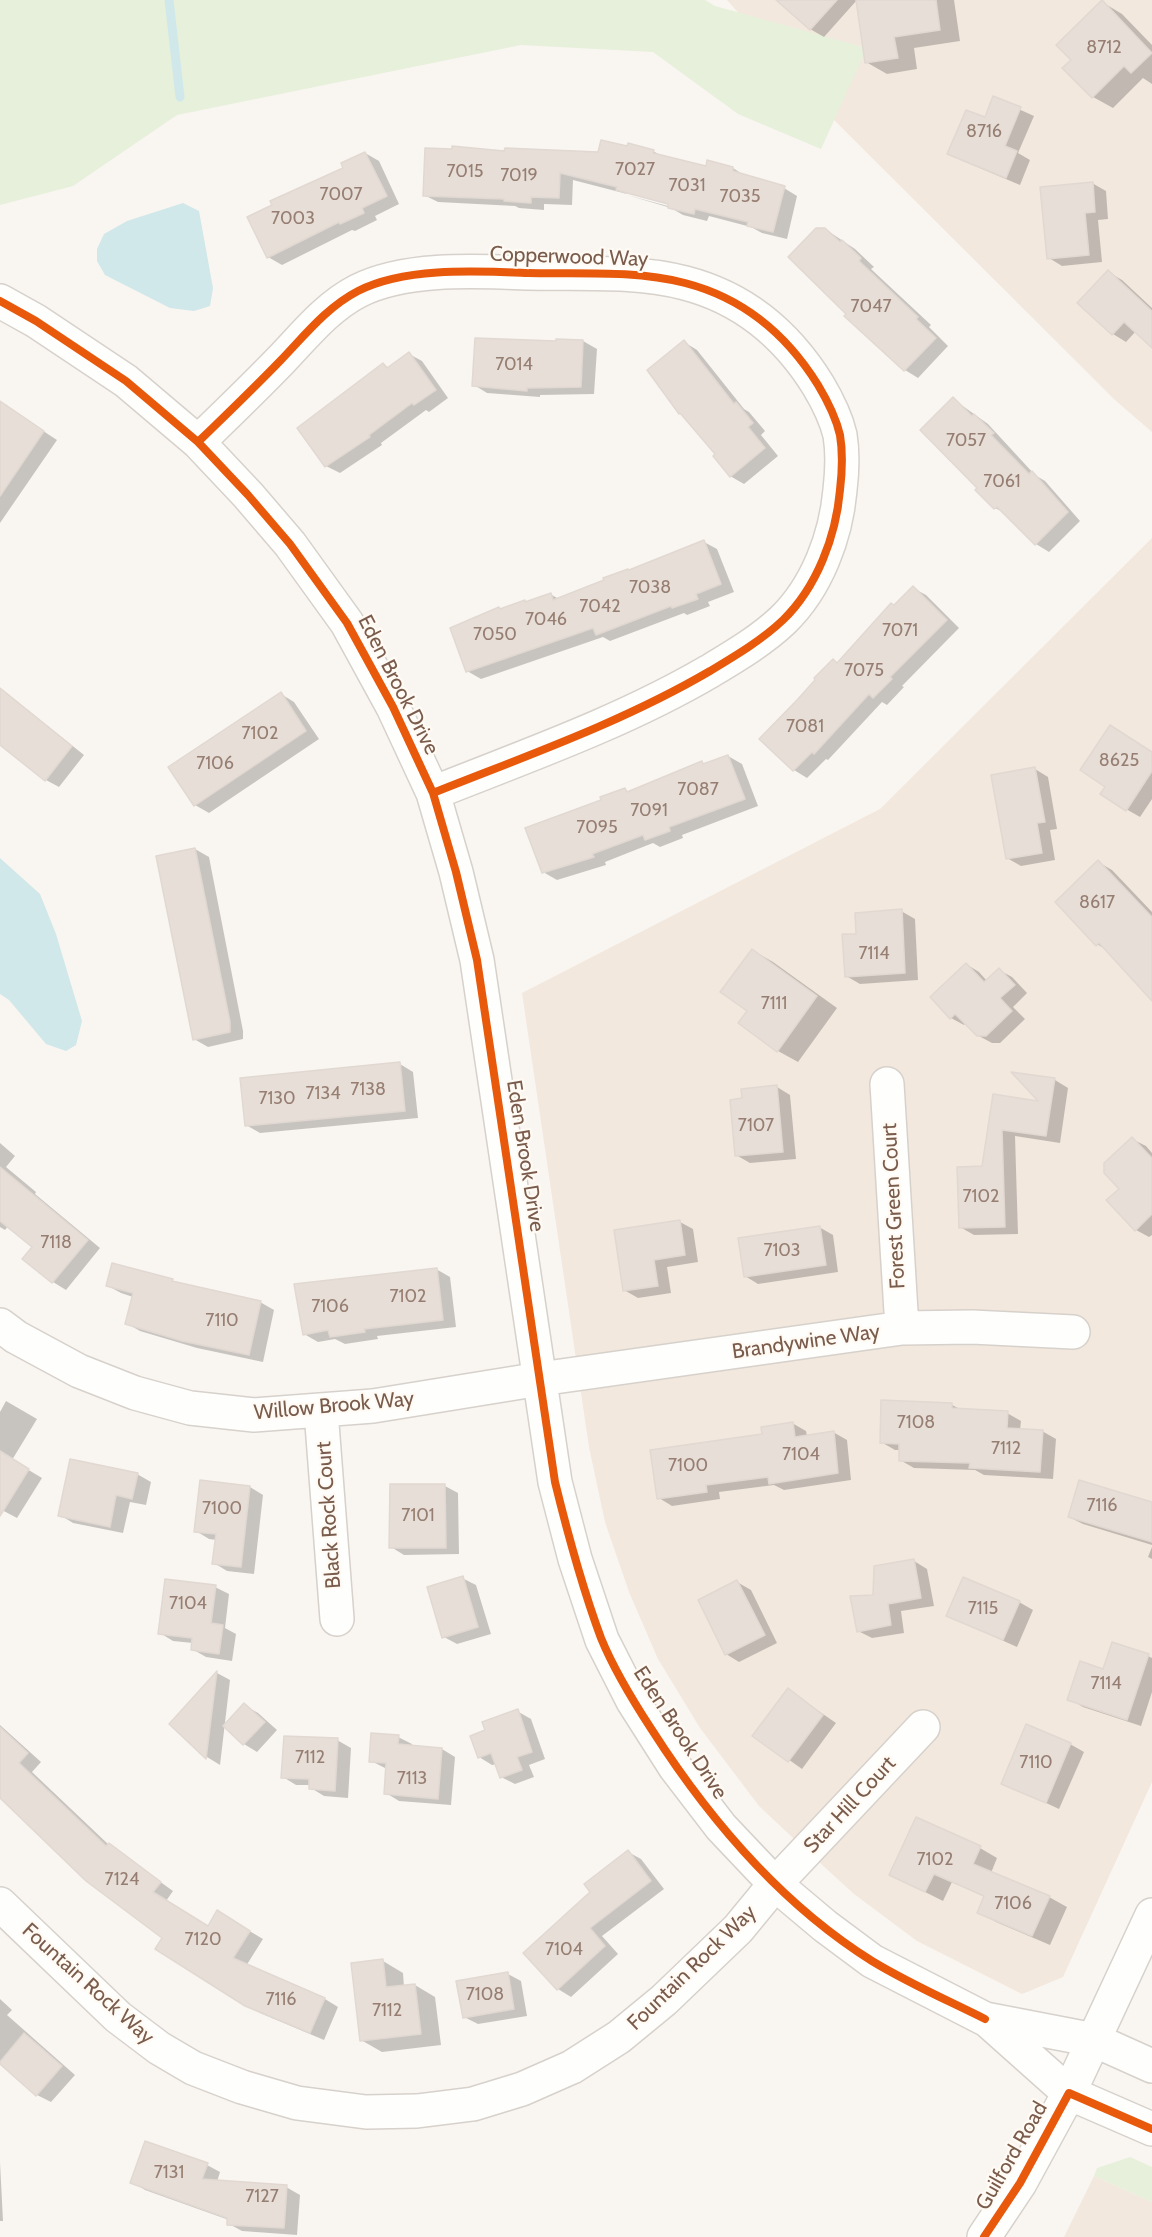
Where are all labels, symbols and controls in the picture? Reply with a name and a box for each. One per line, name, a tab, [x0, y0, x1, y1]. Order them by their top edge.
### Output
house number: 8712	[1086, 37, 1122, 59]
house number: 8716	[966, 121, 1002, 143]
house number: 7027	[615, 159, 655, 181]
house number: 7015	[446, 161, 484, 183]
house number: 7019	[500, 165, 538, 187]
house number: 7031	[668, 175, 706, 197]
house number: 7007	[320, 184, 362, 206]
house number: 7035	[720, 186, 760, 208]
house number: 7003	[271, 208, 315, 230]
street label: Copperwood Way	[489, 242, 649, 272]
house number: 7047	[851, 296, 891, 318]
house number: 7014	[495, 354, 533, 376]
house number: 7057	[946, 430, 986, 452]
house number: 7061	[983, 471, 1021, 493]
house number: 7038	[629, 577, 671, 599]
house number: 7042	[579, 596, 621, 618]
house number: 7046	[525, 609, 567, 631]
street label: Eden Brook Drive	[352, 611, 444, 759]
house number: 7071	[882, 620, 918, 642]
house number: 7050	[473, 624, 517, 646]
house number: 7075	[844, 660, 884, 682]
house number: 7081	[786, 716, 824, 738]
house number: 7102	[242, 723, 278, 745]
house number: 8625	[1099, 750, 1139, 772]
house number: 7106	[196, 753, 234, 775]
house number: 7087	[677, 779, 719, 801]
house number: 7091	[630, 800, 668, 822]
house number: 7095	[576, 817, 618, 839]
house number: 8617	[1079, 892, 1115, 914]
house number: 7114	[858, 943, 890, 965]
house number: 7111	[761, 993, 787, 1015]
street label: Eden Brook Drive	[501, 1078, 549, 1234]
house number: 7138	[350, 1079, 386, 1101]
house number: 7134	[305, 1083, 341, 1105]
house number: 7130	[258, 1088, 296, 1110]
house number: 7107	[738, 1115, 774, 1137]
street label: Forest Green Court	[877, 1122, 911, 1290]
house number: 7102	[963, 1186, 999, 1208]
house number: 7118	[40, 1232, 72, 1254]
house number: 7103	[763, 1240, 801, 1262]
house number: 7102	[390, 1286, 426, 1308]
house number: 7106	[311, 1296, 349, 1318]
house number: 7110	[205, 1310, 239, 1332]
street label: Brandywine Way	[730, 1319, 882, 1365]
street label: Willow Brook Way	[253, 1386, 415, 1426]
house number: 7108	[897, 1412, 935, 1434]
house number: 7112	[991, 1438, 1021, 1460]
street label: Black Rock Court	[311, 1441, 347, 1589]
house number: 7104	[782, 1444, 820, 1466]
house number: 7100	[668, 1455, 708, 1477]
house number: 7116	[1086, 1495, 1118, 1517]
house number: 7100	[202, 1498, 242, 1520]
house number: 7101	[401, 1505, 435, 1527]
house number: 7104	[169, 1593, 207, 1615]
house number: 7115	[968, 1598, 998, 1620]
street label: Eden Brook Drive	[628, 1662, 732, 1804]
house number: 7114	[1090, 1673, 1122, 1695]
house number: 7112	[295, 1747, 325, 1769]
street label: Star Hill Court	[799, 1751, 901, 1859]
house number: 7110	[1019, 1752, 1053, 1774]
house number: 7113	[397, 1768, 427, 1790]
house number: 7102	[917, 1849, 953, 1871]
house number: 7124	[105, 1869, 139, 1891]
house number: 7106	[994, 1893, 1032, 1915]
street label: Fountain Rock Way	[622, 1900, 762, 2036]
street label: Fountain Rock Way	[17, 1918, 159, 2050]
house number: 7120	[185, 1929, 221, 1951]
house number: 7104	[545, 1939, 583, 1961]
house number: 7108	[466, 1984, 504, 2006]
house number: 7116	[265, 1989, 297, 2011]
house number: 7112	[372, 2000, 402, 2022]
street label: Guilford Road	[971, 2097, 1053, 2215]
house number: 7131	[154, 2162, 184, 2184]
house number: 7127	[245, 2186, 279, 2208]

